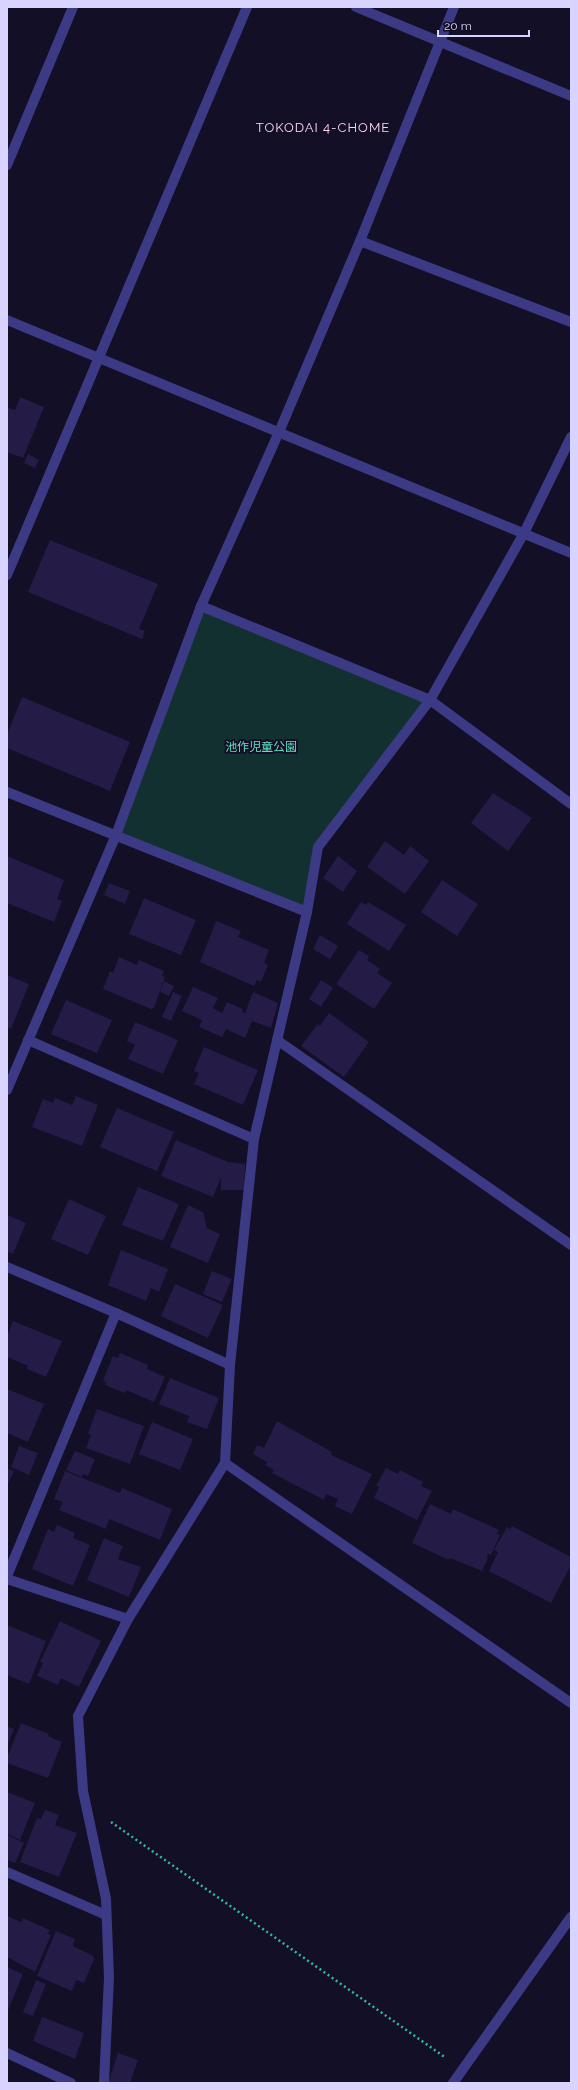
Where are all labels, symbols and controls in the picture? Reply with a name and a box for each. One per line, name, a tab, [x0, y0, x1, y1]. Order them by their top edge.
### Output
scale bar	[438, 12, 529, 38]
text: 20 m	[444, 19, 472, 33]
district label: TOKODAI 4-CHOME	[256, 120, 390, 135]
park label: 池作児童公園	[225, 740, 297, 754]

